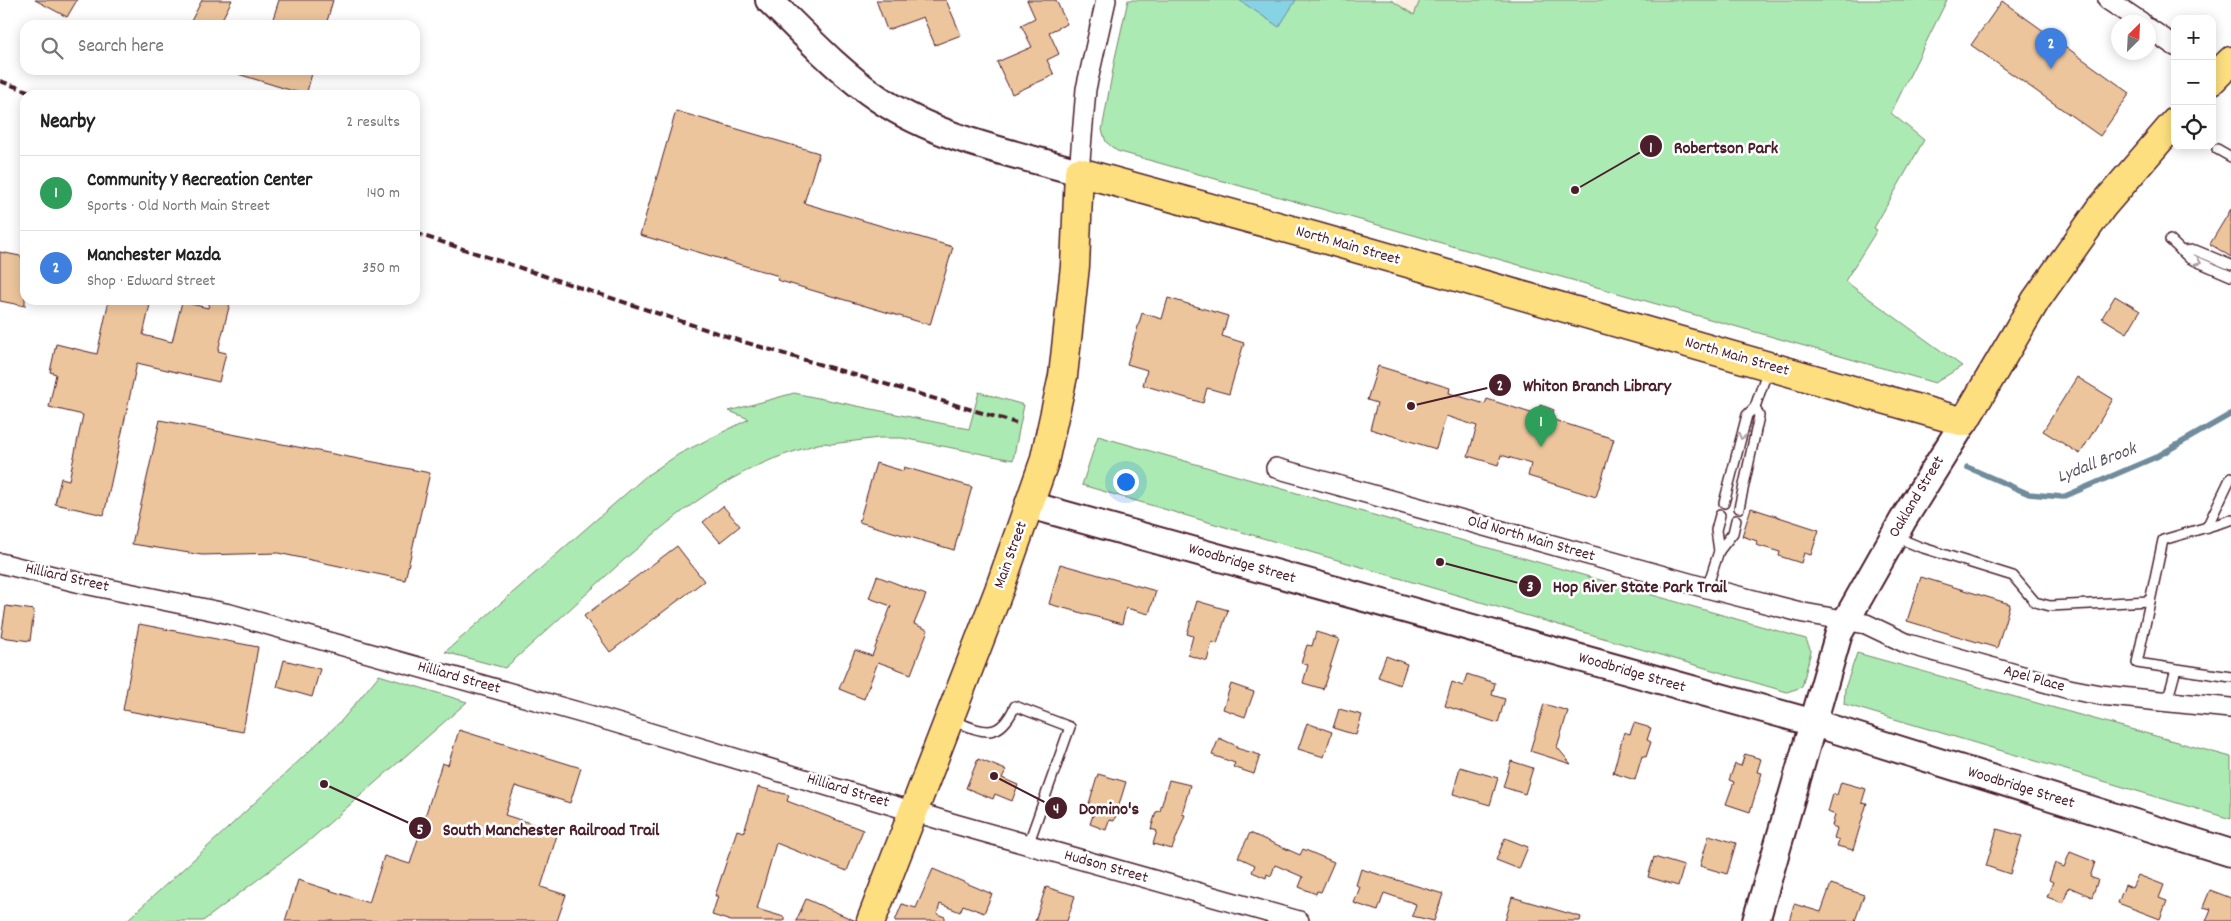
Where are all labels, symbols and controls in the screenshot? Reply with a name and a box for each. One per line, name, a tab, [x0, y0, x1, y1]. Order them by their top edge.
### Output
north arrow	[2111, 15, 2156, 60]
map controls	[2171, 15, 2216, 150]
button: +	[2171, 15, 2216, 60]
search box	[20, 20, 420, 75]
pin: 2	[2035, 28, 2067, 69]
icon: search	[38, 34, 66, 62]
text: Search here	[78, 34, 164, 61]
button: −	[2171, 60, 2216, 105]
button: locate	[2171, 105, 2216, 150]
text: Nearby	[40, 108, 95, 138]
text: 2 results	[346, 111, 400, 134]
callout: Robertson Park	[1639, 130, 1788, 163]
text: Robertson Park	[1674, 137, 1779, 162]
text: 1	[1649, 138, 1653, 160]
text: Community Y Recreation Center	[87, 168, 312, 195]
text: 1	[54, 182, 58, 205]
text: 140 m	[366, 182, 400, 205]
text: Sports · Old North Main Street	[87, 195, 270, 218]
street label: North Main Street	[1293, 220, 1403, 272]
text: Manchester Mazda	[87, 243, 220, 270]
one-way arrow	[2193, 256, 2202, 266]
text: 2	[53, 257, 60, 280]
text: 350 m	[362, 257, 400, 280]
text: Shop · Edward Street	[87, 270, 215, 293]
street label: North Main Street	[1682, 331, 1792, 383]
callout: Whiton Branch Library	[1488, 368, 1681, 401]
text: Whiton Branch Library	[1523, 375, 1672, 400]
text: 2	[1497, 376, 1503, 398]
pin: 1	[1525, 406, 1557, 447]
one-way arrow	[1737, 431, 1747, 439]
water label: Lydall Brook	[2054, 437, 2142, 491]
street label: Oakland Street	[1883, 452, 1951, 542]
your location	[1113, 469, 1139, 495]
street label: Old North Main Street	[1464, 510, 1598, 568]
street label: Main Street	[988, 518, 1034, 592]
street label: Woodbridge Street	[1186, 538, 1299, 590]
street label: Hilliard Street	[23, 557, 111, 599]
callout: Hop River State Park Trail	[1518, 569, 1737, 602]
text: Hop River State Park Trail	[1553, 576, 1728, 601]
text: 3	[1527, 577, 1534, 599]
street label: Woodbridge Street	[1576, 647, 1689, 699]
street label: Hilliard Street	[415, 655, 503, 701]
street label: Apel Place	[2001, 659, 2067, 699]
street label: Woodbridge Street	[1965, 761, 2077, 815]
street label: Hilliard Street	[804, 768, 892, 814]
callout: Domino's	[1044, 791, 1149, 824]
text: Domino's	[1079, 798, 1140, 823]
text: 4	[1053, 799, 1059, 821]
callout: South Manchester Railroad Trail	[407, 812, 669, 845]
text: South Manchester Railroad Trail	[443, 819, 660, 844]
text: 5	[417, 820, 424, 842]
street label: Hudson Street	[1061, 844, 1151, 890]

